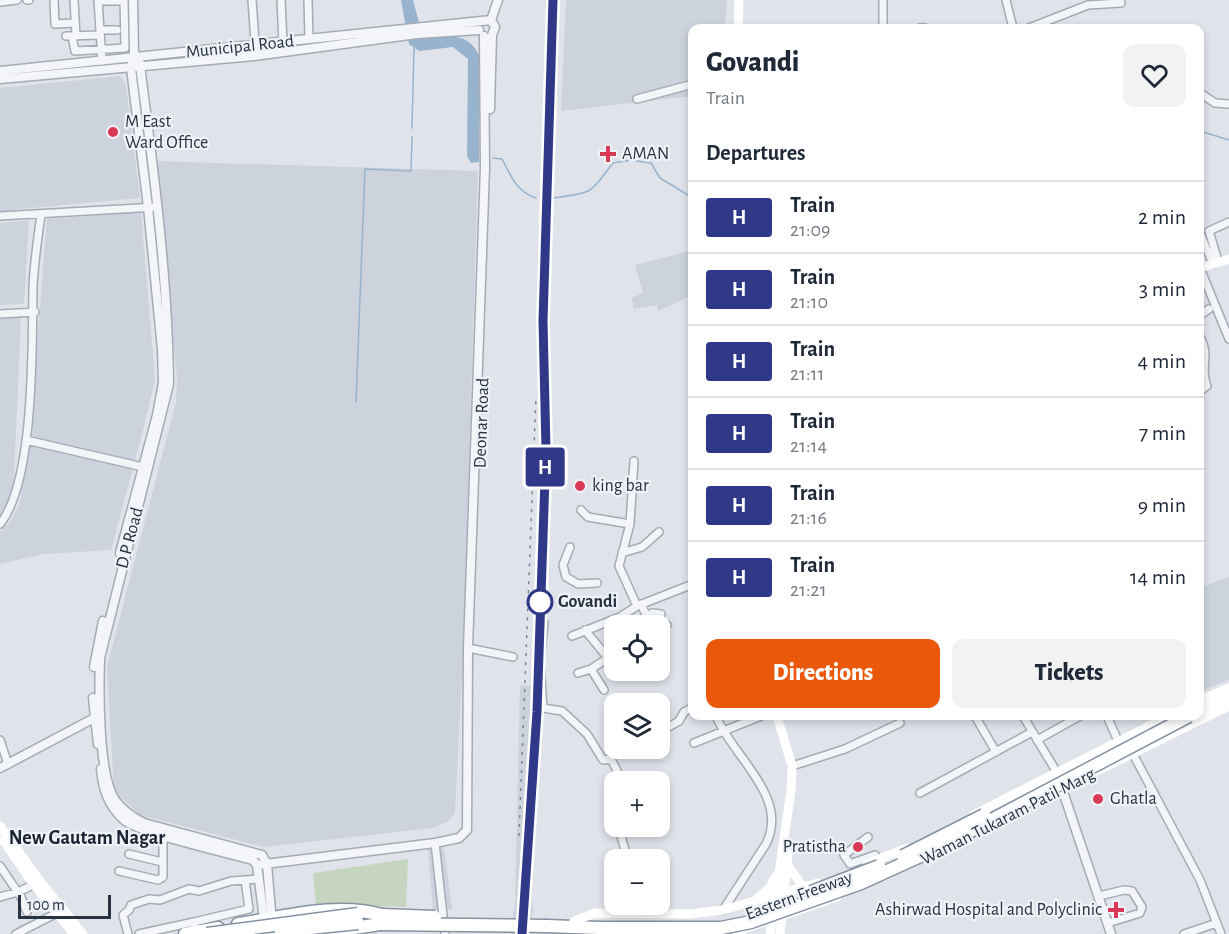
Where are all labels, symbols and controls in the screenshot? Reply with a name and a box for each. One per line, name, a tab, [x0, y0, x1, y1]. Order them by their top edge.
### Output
street label: Municipal Road	[185, 32, 295, 62]
button: heart	[1123, 44, 1186, 107]
text: Govandi	[706, 49, 799, 77]
text: Train	[706, 88, 745, 108]
place label: M East Ward Office	[125, 113, 208, 152]
marker: M East Ward Office	[106, 125, 120, 139]
text: Departures	[706, 142, 806, 164]
marker: AMAN	[599, 145, 617, 163]
place label: AMAN	[622, 145, 669, 163]
text: Train	[790, 194, 835, 216]
text: 2 min	[1138, 206, 1186, 228]
text: H	[732, 207, 746, 228]
text: 21:09	[790, 220, 831, 240]
text: Train	[790, 266, 835, 288]
text: 3 min	[1139, 278, 1186, 300]
text: H	[732, 279, 746, 300]
text: 21:10	[790, 292, 828, 312]
text: Train	[790, 338, 835, 360]
text: 4 min	[1138, 350, 1186, 372]
text: H	[732, 351, 746, 372]
text: 21:11	[790, 364, 824, 384]
street label: Deonar Road	[471, 377, 493, 469]
text: Train	[790, 410, 835, 432]
text: 7 min	[1139, 422, 1186, 444]
text: H	[732, 423, 746, 444]
text: 21:14	[790, 436, 827, 456]
line badge: H	[526, 448, 564, 486]
text: H	[538, 457, 552, 478]
place label: king bar	[592, 477, 649, 495]
marker: king bar	[573, 479, 587, 493]
text: Train	[790, 482, 835, 504]
text: 9 min	[1138, 494, 1186, 516]
text: H	[732, 495, 746, 516]
street label: D P Road	[113, 505, 147, 571]
text: 21:16	[790, 508, 827, 528]
text: Train	[790, 554, 835, 576]
text: 14 min	[1130, 566, 1186, 588]
text: H	[732, 567, 746, 588]
text: 21:21	[790, 580, 827, 600]
marker: Govandi	[527, 589, 553, 615]
place label: Govandi	[558, 593, 617, 611]
map controls	[604, 615, 670, 915]
button: locate	[604, 615, 670, 681]
button: Directions	[706, 639, 940, 708]
button: Tickets	[952, 639, 1186, 708]
button: layers	[604, 693, 670, 759]
street label: Waman Tukaram Patil Marg	[918, 765, 1098, 869]
button: +	[604, 771, 670, 837]
place label: Ghatla	[1110, 790, 1157, 808]
marker: Ghatla	[1091, 792, 1105, 806]
district label: New Gautam Nagar	[9, 828, 165, 848]
place label: Pratistha	[783, 838, 846, 856]
marker: Pratistha	[851, 840, 865, 854]
button: −	[604, 849, 670, 915]
street label: Eastern Freeway	[743, 868, 855, 924]
scale bar	[18, 892, 111, 920]
text: 100 m	[27, 897, 65, 913]
place label: Ashirwad Hospital and Polyclinic	[875, 901, 1102, 919]
marker: Ashirwad Hospital and Polyclinic	[1107, 901, 1125, 919]

